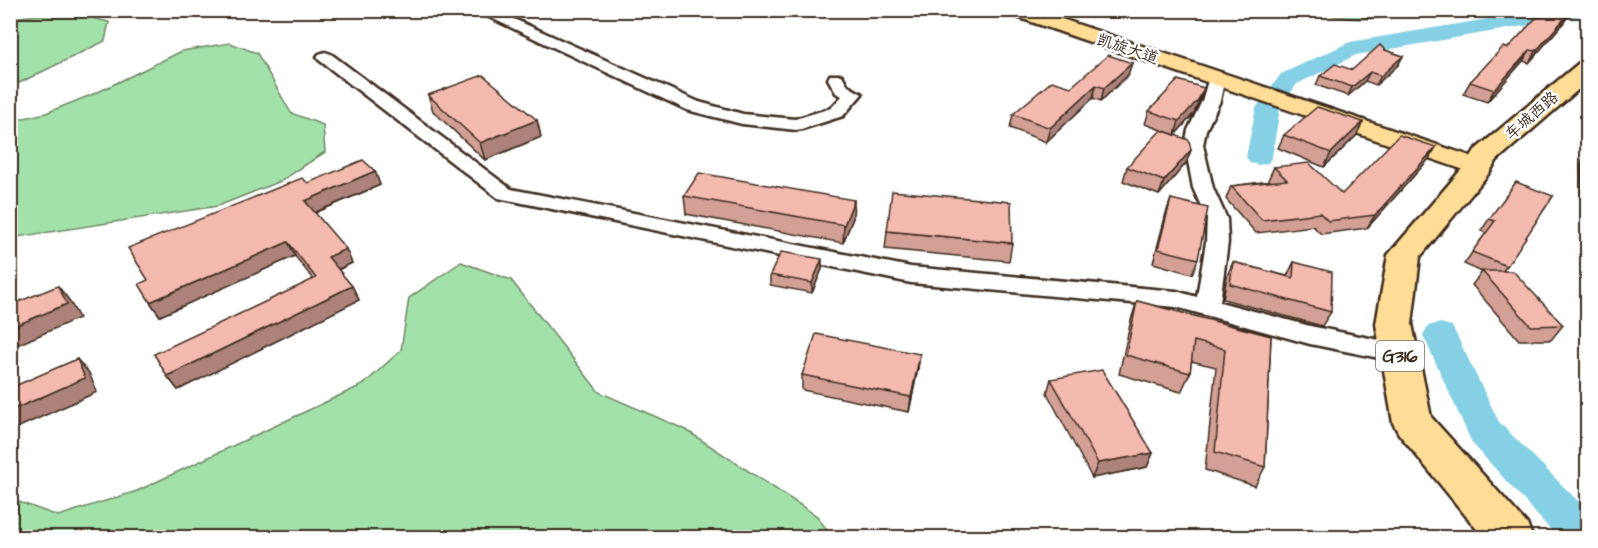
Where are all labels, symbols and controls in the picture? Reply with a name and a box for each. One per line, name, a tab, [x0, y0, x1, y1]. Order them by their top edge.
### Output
street label: 凯旋大道	[1094, 29, 1162, 69]
street label: 车城西路	[1500, 86, 1563, 145]
road number: G316	[1376, 341, 1424, 371]

